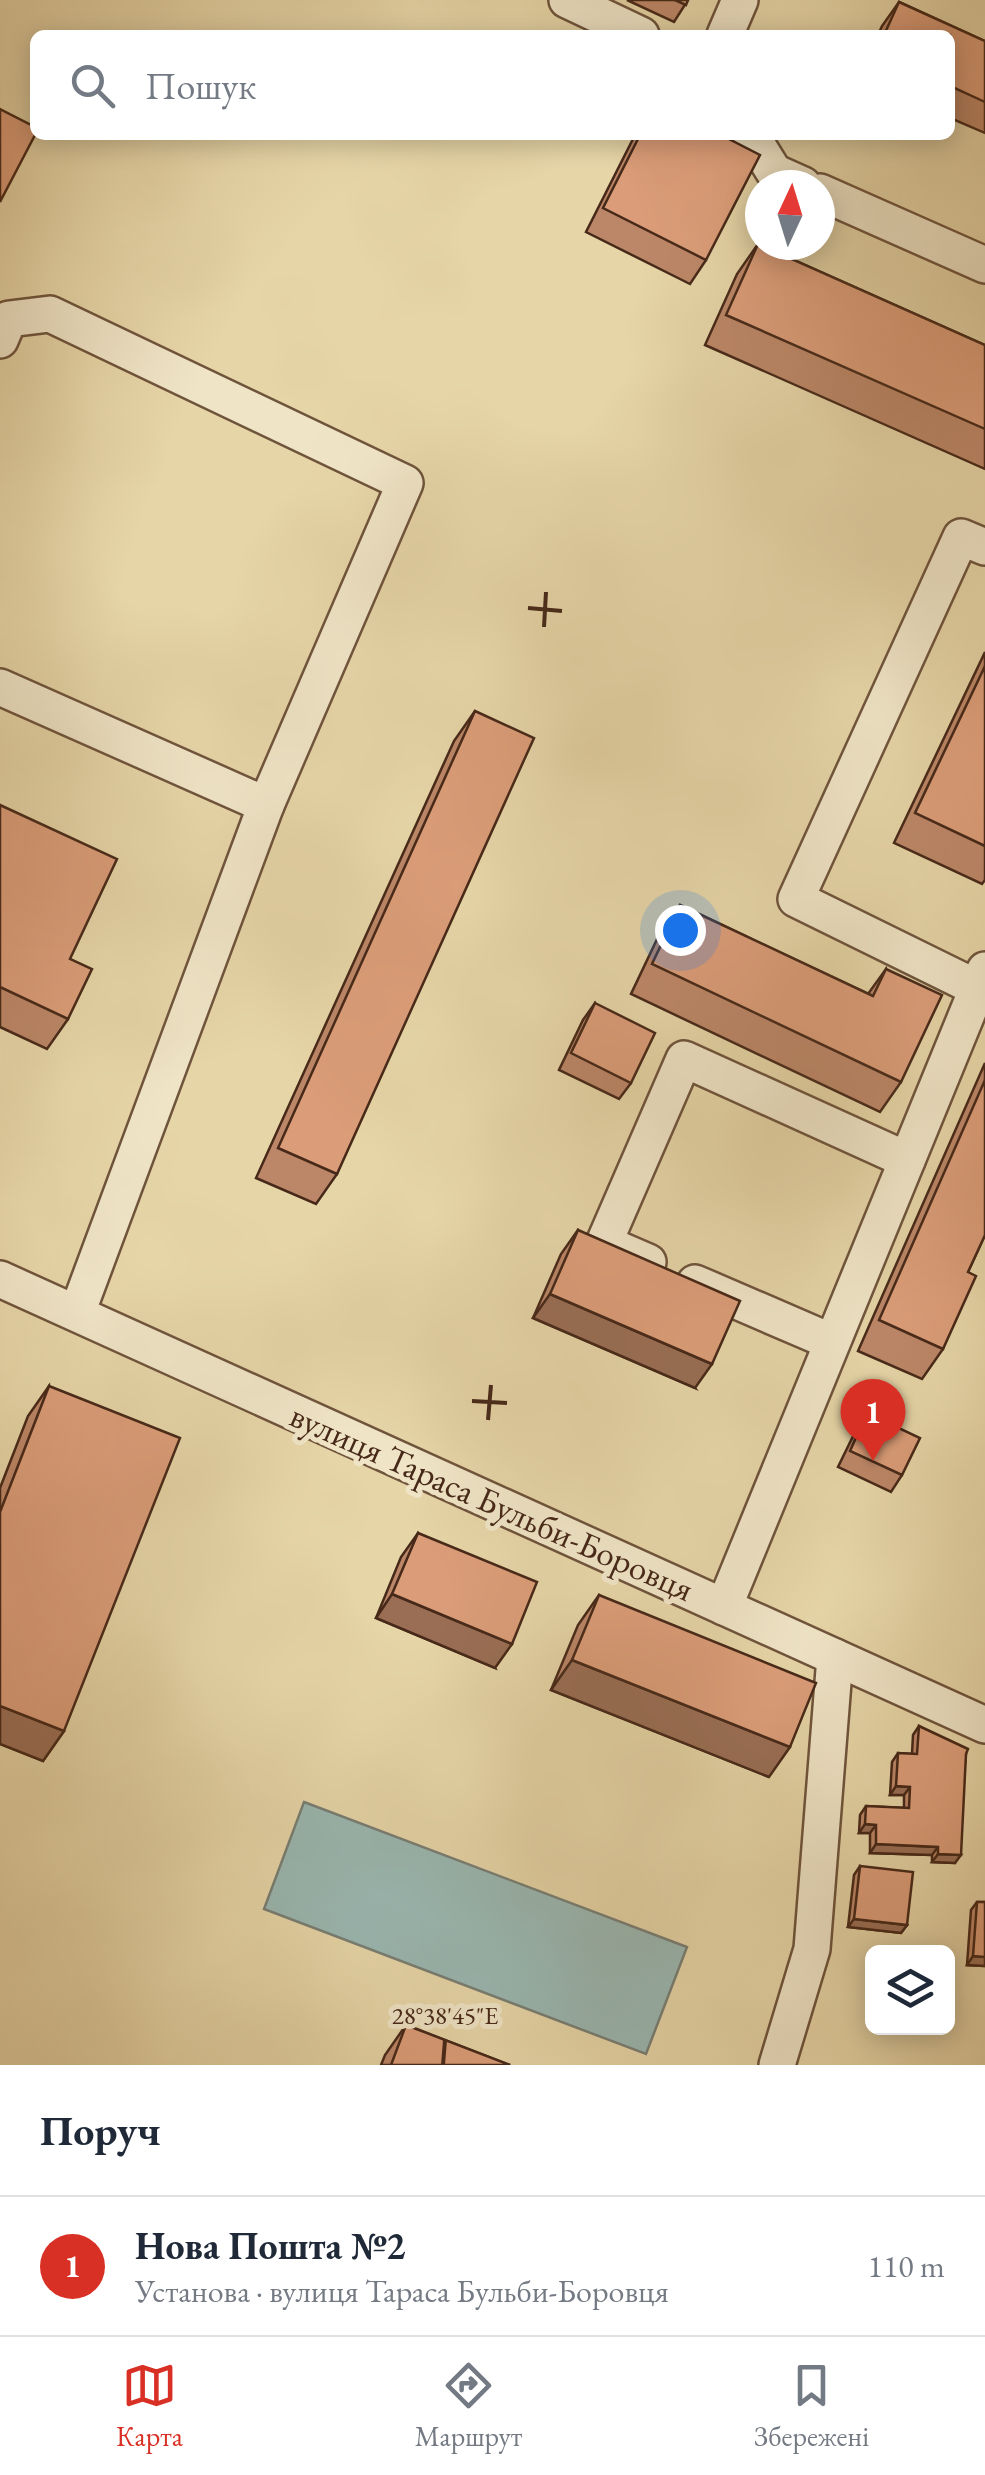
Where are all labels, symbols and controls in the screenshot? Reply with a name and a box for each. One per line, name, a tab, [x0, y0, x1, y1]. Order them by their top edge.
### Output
search box	[30, 30, 955, 140]
icon: search	[65, 58, 120, 113]
text: Пошук	[145, 61, 256, 110]
north arrow	[745, 170, 835, 260]
your location	[655, 905, 706, 956]
pin: 1	[840, 1378, 906, 1461]
street label: вулиця Тараса Бульби-Боровця	[283, 1392, 701, 1612]
map controls	[865, 1945, 955, 2035]
button: layers	[865, 1945, 955, 2035]
text: 28°38'45"E	[392, 1999, 498, 2031]
text: Поруч	[40, 2103, 161, 2158]
text: Нова Пошта №2	[135, 2221, 406, 2270]
text: 1	[64, 2245, 81, 2287]
text: 110 m	[868, 2245, 945, 2287]
text: Установа · вулиця Тараса Бульби-Боровця	[135, 2270, 669, 2312]
tab: Карта	[116, 2358, 183, 2454]
tab: Маршрут	[415, 2358, 522, 2454]
tab: Збережені	[754, 2358, 869, 2454]

